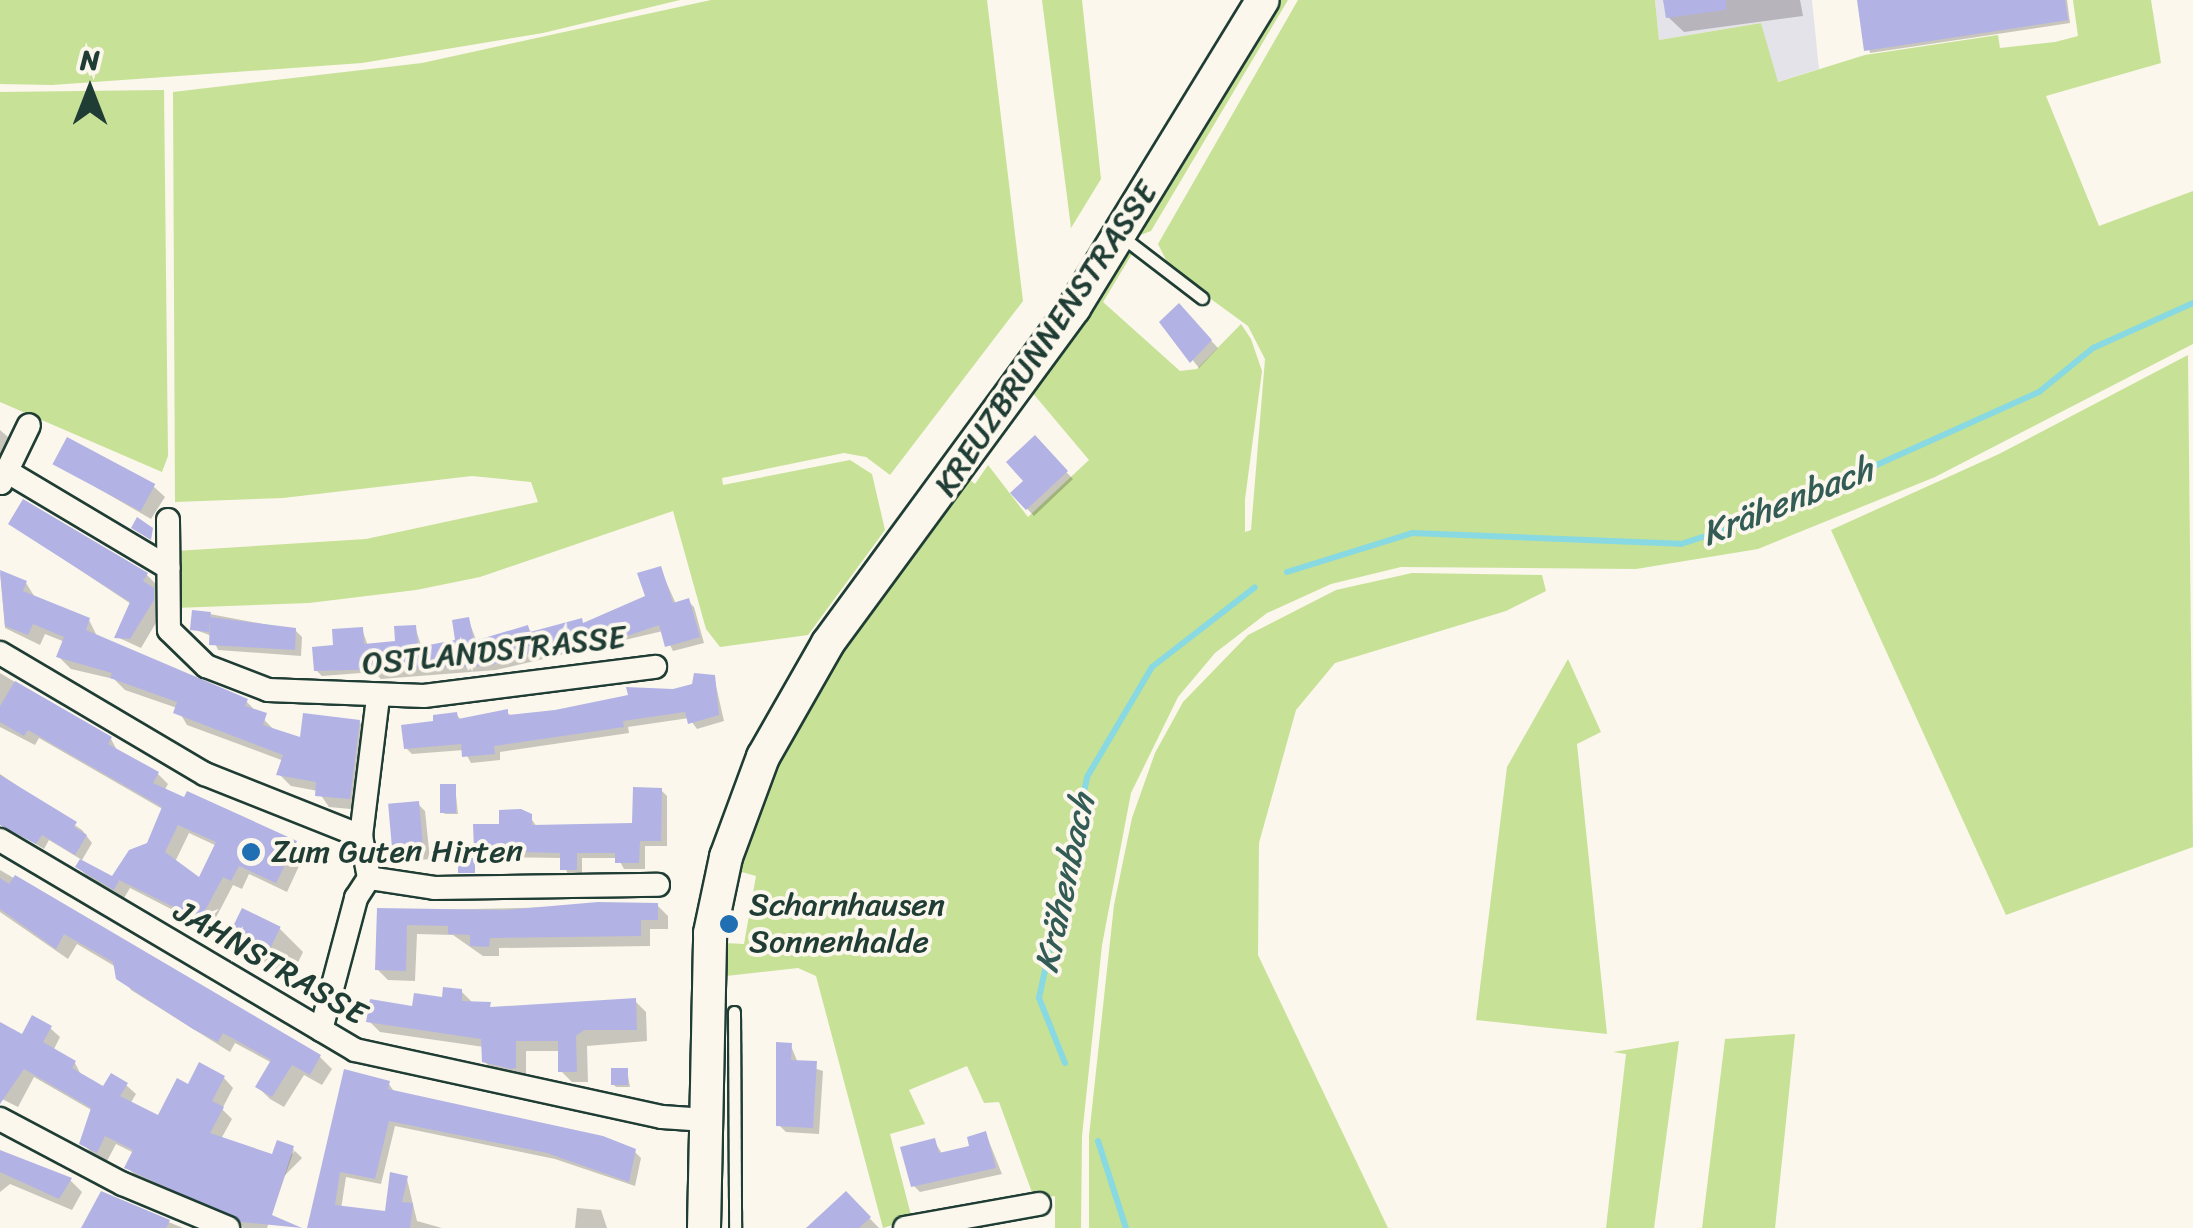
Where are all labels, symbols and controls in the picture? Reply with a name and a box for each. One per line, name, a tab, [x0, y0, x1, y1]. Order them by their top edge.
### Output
text: N	[80, 35, 100, 84]
north arrow	[40, 40, 140, 140]
street label: KREUZBRUNNENSTRASSE	[926, 175, 1166, 503]
water label: Krähenbach	[1695, 448, 1879, 554]
street label: OSTLANDSTRASSE	[360, 618, 628, 684]
water label: Krähenbach	[1025, 790, 1103, 976]
place label: Zum Guten Hirten	[271, 833, 524, 871]
marker: Zum Guten Hirten	[240, 841, 262, 863]
place label: Scharnhausen Sonnenhalde	[749, 887, 945, 962]
street label: JAHNSTRASSE	[167, 892, 373, 1034]
marker: Scharnhausen Sonnenhalde	[718, 913, 740, 935]

